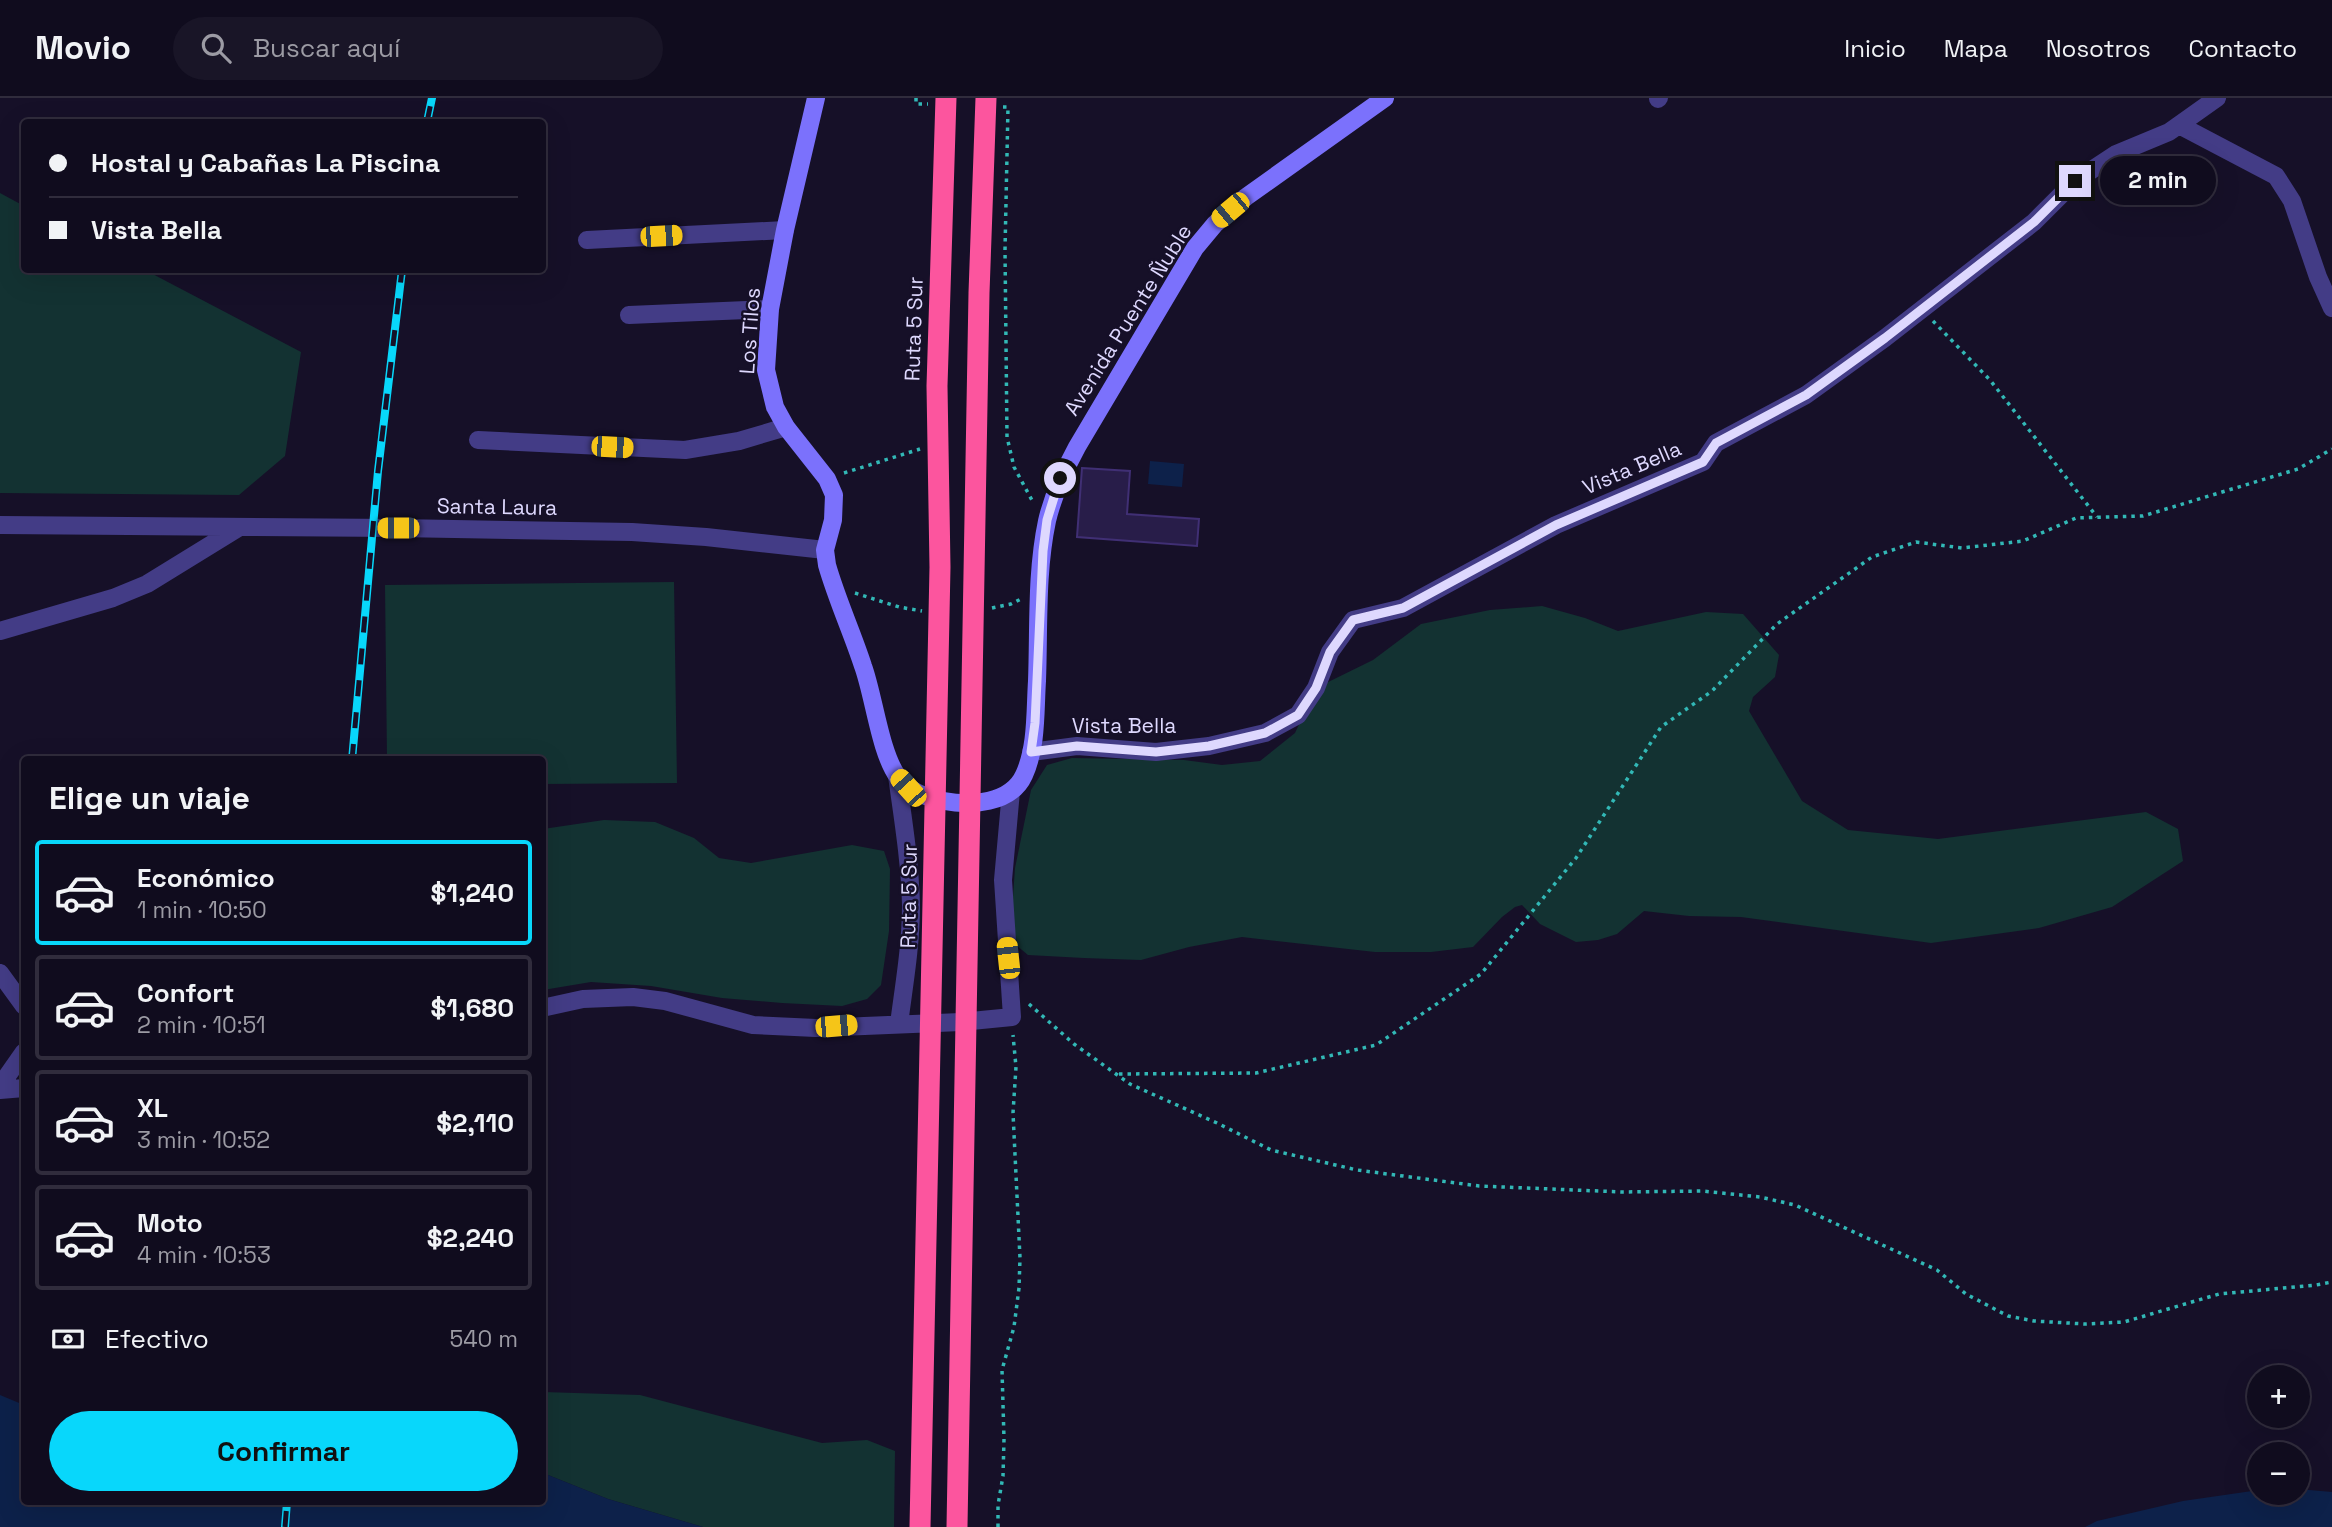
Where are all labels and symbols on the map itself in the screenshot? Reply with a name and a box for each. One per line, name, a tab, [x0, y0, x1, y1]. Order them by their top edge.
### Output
callout: 2 min	[2100, 156, 2215, 206]
route end	[2059, 165, 2091, 197]
car	[1208, 188, 1253, 232]
street label: Avenida Puente Ñuble	[1058, 219, 1197, 420]
car	[640, 224, 683, 248]
street label: Ruta 5 Sur	[898, 276, 929, 382]
street label: Los Tilos	[733, 287, 766, 375]
car	[591, 435, 634, 459]
street label: Vista Bella	[1578, 435, 1685, 500]
route start	[1044, 462, 1076, 494]
street label: Santa Laura	[437, 492, 557, 521]
car	[378, 518, 420, 539]
street label: Vista Bella	[1072, 712, 1176, 739]
car	[887, 765, 930, 811]
street label: Ruta 5 Sur	[894, 843, 923, 949]
car	[996, 936, 1021, 980]
car	[815, 1014, 858, 1038]

